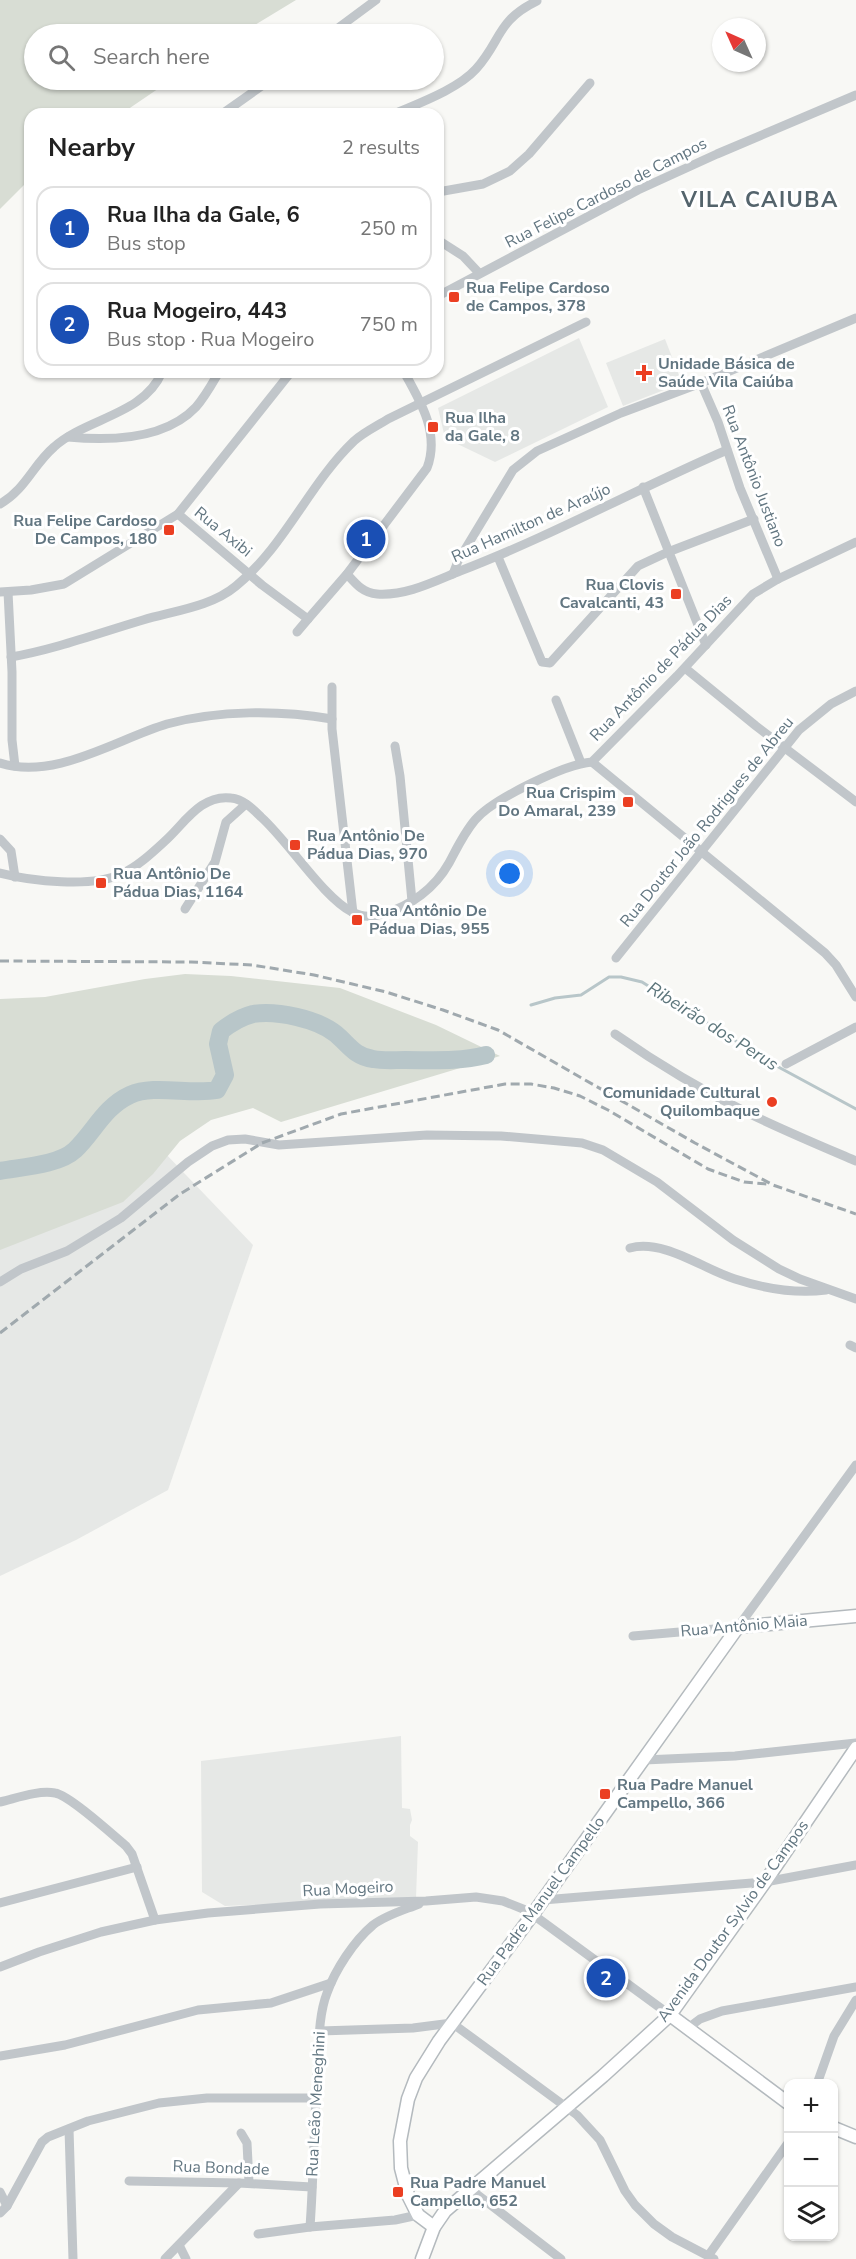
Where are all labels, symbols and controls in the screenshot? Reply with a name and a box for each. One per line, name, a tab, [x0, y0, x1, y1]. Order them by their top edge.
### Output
north arrow	[712, 18, 766, 72]
search box	[24, 24, 444, 90]
icon: search	[45, 41, 78, 74]
text: Search here	[93, 42, 210, 72]
text: Nearby	[48, 130, 135, 165]
street label: Rua Felipe Cardoso de Campos	[501, 132, 711, 254]
text: 2 results	[342, 134, 420, 161]
district label: VILA CAIUBA	[680, 185, 839, 215]
text: Rua Ilha da Gale, 6	[107, 200, 300, 230]
text: 1	[64, 215, 76, 242]
text: 250 m	[360, 215, 418, 242]
text: Bus stop	[107, 230, 186, 257]
place label: Rua Felipe Cardoso de Campos, 378	[466, 277, 610, 317]
marker: Rua Felipe Cardoso de Campos, 378	[447, 290, 461, 304]
text: Rua Mogeiro, 443	[107, 296, 287, 326]
text: 2	[64, 311, 76, 338]
text: 750 m	[360, 311, 418, 338]
text: Bus stop · Rua Mogeiro	[107, 326, 314, 353]
place label: Unidade Básica de Saúde Vila Caiúba	[658, 353, 795, 393]
marker: Unidade Básica de Saúde Vila Caiúba	[635, 364, 653, 382]
street label: Rua Antônio Justiano	[717, 402, 791, 550]
place label: Rua Ilha da Gale, 8	[445, 407, 520, 447]
marker: Rua Ilha da Gale, 8	[426, 420, 440, 434]
street label: Rua Hamilton de Araújo	[448, 478, 614, 568]
street label: Rua Axibi	[189, 502, 257, 562]
place label: Rua Felipe Cardoso De Campos, 180	[13, 510, 157, 550]
pin: 1	[346, 516, 386, 562]
marker: Rua Felipe Cardoso De Campos, 180	[162, 523, 176, 537]
place label: Rua Clovis Cavalcanti, 43	[559, 574, 664, 614]
marker: Rua Clovis Cavalcanti, 43	[669, 587, 683, 601]
street label: Rua Antônio de Pádua Dias	[585, 590, 737, 746]
street label: Rua Doutor João Rodrigues de Abreu	[615, 712, 799, 932]
place label: Rua Crispim Do Amaral, 239	[498, 782, 616, 822]
marker: Rua Crispim Do Amaral, 239	[621, 795, 635, 809]
place label: Rua Antônio De Pádua Dias, 970	[307, 825, 428, 865]
marker: Rua Antônio De Pádua Dias, 970	[288, 838, 302, 852]
your location	[495, 859, 524, 888]
place label: Rua Antônio De Pádua Dias, 1164	[113, 863, 244, 903]
marker: Rua Antônio De Pádua Dias, 1164	[94, 876, 108, 890]
place label: Rua Antônio De Pádua Dias, 955	[369, 900, 490, 940]
marker: Rua Antônio De Pádua Dias, 955	[350, 913, 364, 927]
water label: Ribeirão dos Perus	[643, 976, 783, 1076]
place label: Comunidade Cultural Quilombaque	[603, 1082, 760, 1122]
marker: Comunidade Cultural Quilombaque	[765, 1095, 779, 1109]
street label: Rua Antônio Maia	[679, 1609, 809, 1643]
place label: Rua Padre Manuel Campello, 366	[617, 1774, 753, 1814]
marker: Rua Padre Manuel Campello, 366	[598, 1787, 612, 1801]
street label: Rua Padre Manuel Campello	[472, 1812, 610, 1990]
street label: Avenida Doutor Sylvio de Campos	[652, 1816, 814, 2026]
street label: Rua Mogeiro	[302, 1876, 394, 1902]
pin: 2	[586, 1956, 626, 2000]
street label: Rua Leão Meneghini	[301, 2031, 331, 2177]
map controls	[784, 2079, 838, 2241]
button: +	[784, 2079, 838, 2133]
button: −	[784, 2133, 838, 2187]
street label: Rua Bondade	[172, 2155, 270, 2181]
place label: Rua Padre Manuel Campello, 652	[410, 2172, 546, 2212]
marker: Rua Padre Manuel Campello, 652	[391, 2185, 405, 2199]
button: layers	[784, 2187, 838, 2241]

